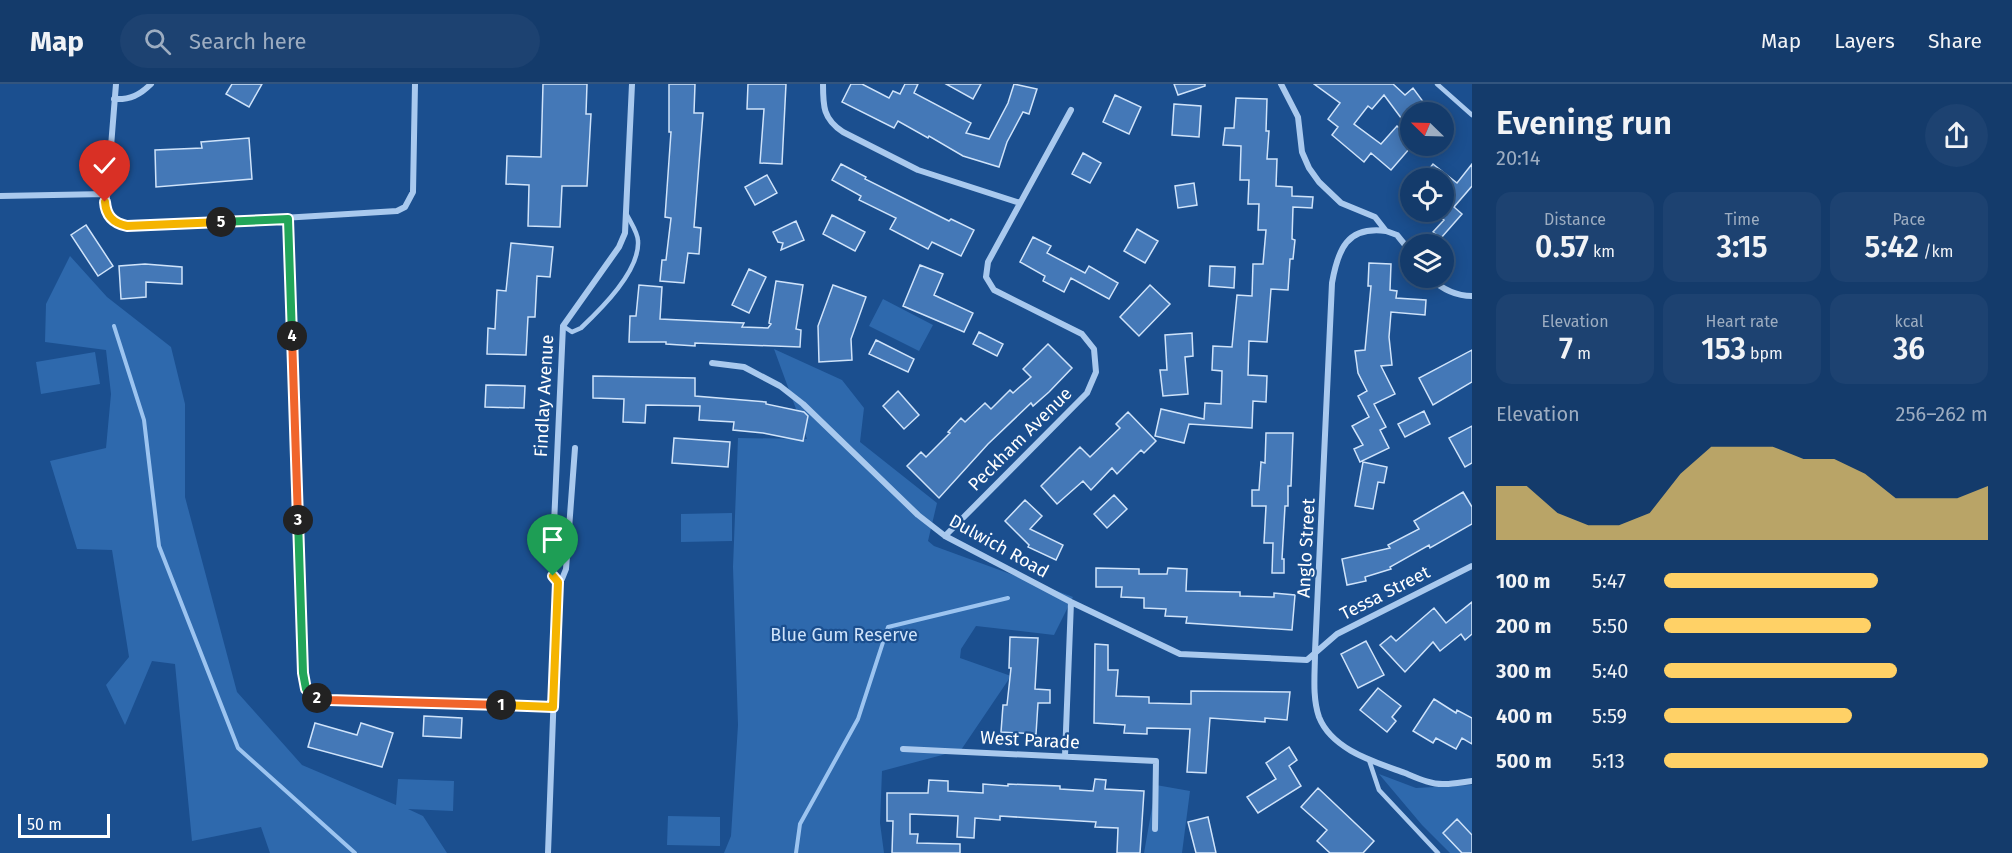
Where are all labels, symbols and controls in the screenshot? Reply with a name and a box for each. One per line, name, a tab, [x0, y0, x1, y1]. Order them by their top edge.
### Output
search box	[120, 14, 540, 68]
text: Map	[30, 25, 84, 58]
icon: search	[141, 25, 174, 58]
text: Search here	[189, 28, 307, 55]
text: Map	[1761, 28, 1801, 54]
text: Layers	[1834, 28, 1895, 54]
text: Share	[1928, 28, 1982, 54]
north arrow	[1400, 102, 1454, 156]
map controls	[1400, 102, 1454, 288]
text: Evening run	[1496, 103, 1672, 143]
button: share	[1925, 104, 1988, 167]
pin	[79, 140, 130, 202]
text: 20:14	[1496, 146, 1540, 170]
icon: check	[88, 149, 121, 182]
button: locate	[1400, 168, 1454, 222]
pin: 5	[206, 207, 236, 237]
text: Distance	[1544, 210, 1606, 229]
text: Time	[1724, 210, 1760, 229]
text: Pace	[1892, 210, 1926, 229]
text: 5	[217, 212, 225, 231]
text: 0.57	[1535, 229, 1589, 265]
text: 3:15	[1716, 229, 1768, 265]
text: 5:42	[1865, 229, 1919, 265]
button: layers	[1400, 234, 1454, 288]
text: km	[1589, 242, 1615, 261]
text: /km	[1919, 242, 1953, 261]
text: Elevation	[1541, 312, 1609, 331]
text: Heart rate	[1706, 312, 1778, 331]
text: kcal	[1895, 312, 1923, 331]
pin: 4	[277, 321, 307, 351]
text: 4	[287, 326, 297, 345]
text: 7	[1559, 331, 1573, 367]
text: 153	[1701, 331, 1746, 367]
text: 36	[1893, 331, 1925, 367]
street label: Findlay Avenue	[530, 334, 558, 458]
text: m	[1573, 344, 1591, 363]
text: bpm	[1746, 344, 1783, 363]
street label: Peckham Avenue	[963, 382, 1077, 496]
text: Elevation	[1496, 402, 1580, 426]
text: 256–262 m	[1896, 402, 1988, 426]
street label: Anglo Street	[1292, 497, 1320, 598]
pin: 3	[283, 505, 313, 535]
text: 3	[294, 510, 302, 529]
street label: Dulwich Road	[945, 510, 1053, 582]
pin	[527, 514, 578, 576]
icon: arrive	[536, 523, 569, 556]
street label: Tessa Street	[1336, 561, 1434, 625]
text: 100 m	[1496, 569, 1550, 593]
text: 5:47	[1592, 569, 1626, 593]
text: 200 m	[1496, 614, 1551, 638]
text: 5:50	[1592, 614, 1628, 638]
park label: Blue Gum Reserve	[770, 624, 918, 646]
text: 300 m	[1496, 659, 1551, 683]
text: 5:40	[1592, 659, 1629, 683]
pin: 2	[302, 683, 332, 713]
text: 2	[313, 688, 321, 707]
pin: 1	[486, 690, 516, 720]
text: 1	[497, 695, 505, 714]
text: 400 m	[1496, 704, 1552, 728]
text: 5:59	[1592, 704, 1627, 728]
street label: West Parade	[979, 726, 1081, 754]
text: 500 m	[1496, 749, 1552, 773]
text: 5:13	[1592, 749, 1625, 773]
scale bar	[18, 811, 110, 838]
text: 50 m	[27, 815, 62, 834]

